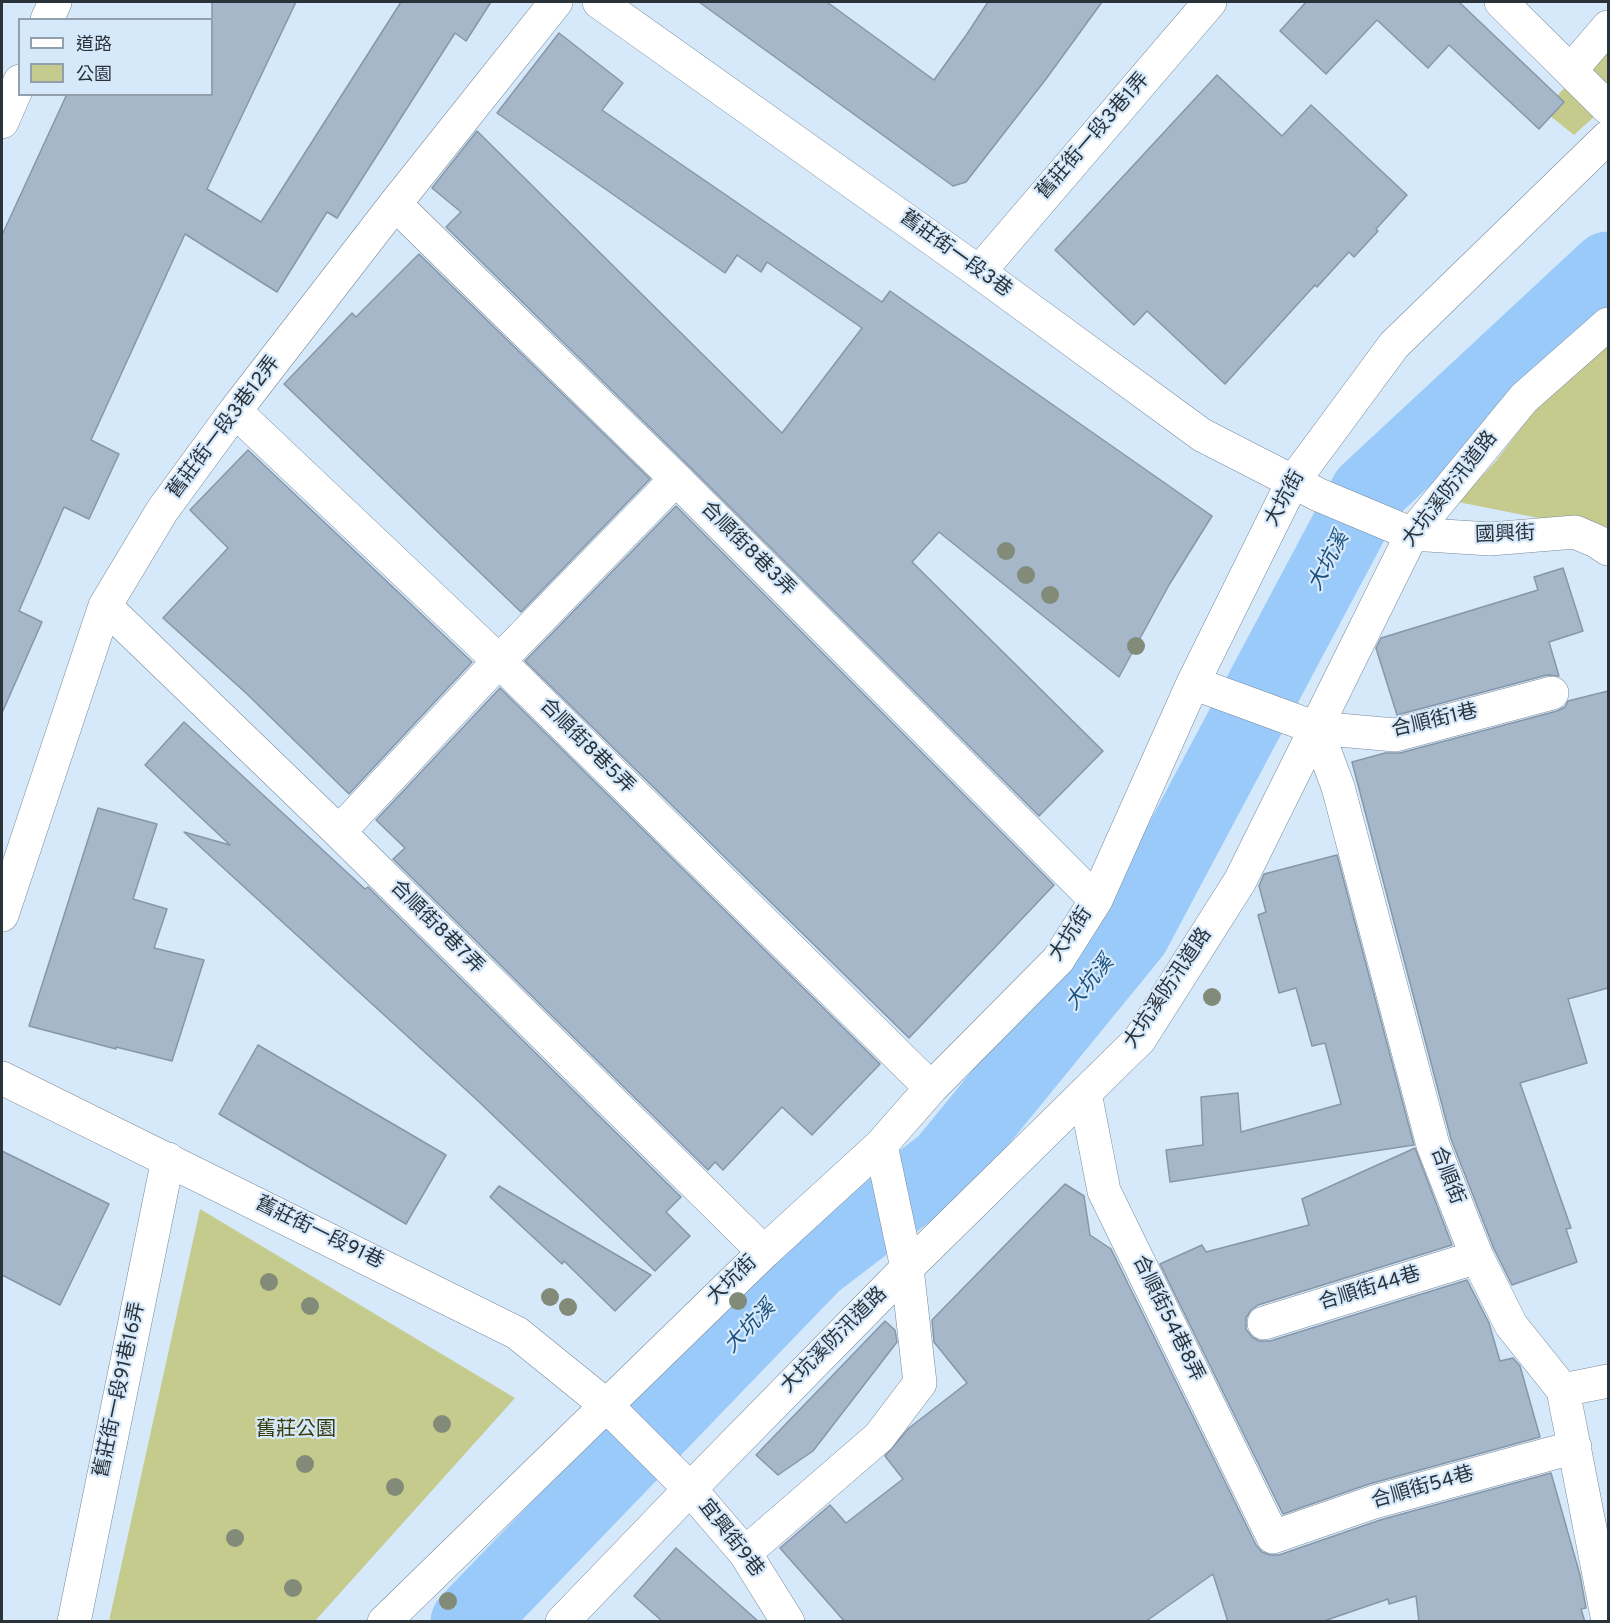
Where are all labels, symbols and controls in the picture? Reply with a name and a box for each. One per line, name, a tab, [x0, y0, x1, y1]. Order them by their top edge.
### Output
legend	[18, 18, 213, 96]
text: 道路	[76, 34, 112, 57]
text: 公園	[76, 64, 112, 87]
street label: 舊莊街一段3巷1弄	[1033, 69, 1155, 205]
street label: 舊莊街一段3巷	[895, 206, 1015, 304]
street label: 舊莊街一段3巷12弄	[164, 352, 286, 504]
street label: 大坑溪防汛道路	[1398, 427, 1504, 553]
street label: 大坑街	[1261, 467, 1311, 531]
street label: 合順街8巷3弄	[695, 498, 799, 602]
street label: 國興街	[1475, 523, 1535, 549]
water label: 大坑溪	[1304, 528, 1356, 596]
street label: 合順街8巷5弄	[533, 694, 639, 800]
street label: 合順街1巷	[1390, 700, 1480, 744]
street label: 合順街8巷7弄	[384, 876, 488, 980]
street label: 大坑街	[1045, 903, 1099, 967]
street label: 大坑溪防汛道路	[1120, 924, 1218, 1054]
water label: 大坑溪	[1061, 952, 1121, 1016]
street label: 合順街	[1424, 1144, 1468, 1208]
street label: 舊莊街一段91巷	[251, 1193, 387, 1275]
street label: 大坑街	[703, 1252, 763, 1310]
street label: 合順街54巷8弄	[1126, 1252, 1208, 1386]
street label: 合順街44巷	[1316, 1263, 1424, 1317]
street label: 大坑溪防汛道路	[777, 1283, 893, 1399]
water label: 大坑溪	[720, 1297, 782, 1359]
street label: 舊莊街一段91巷16弄	[91, 1300, 151, 1480]
park label: 舊莊公園	[256, 1419, 336, 1443]
street label: 合順街54巷	[1369, 1463, 1477, 1515]
street label: 宜興街9巷	[692, 1495, 768, 1583]

